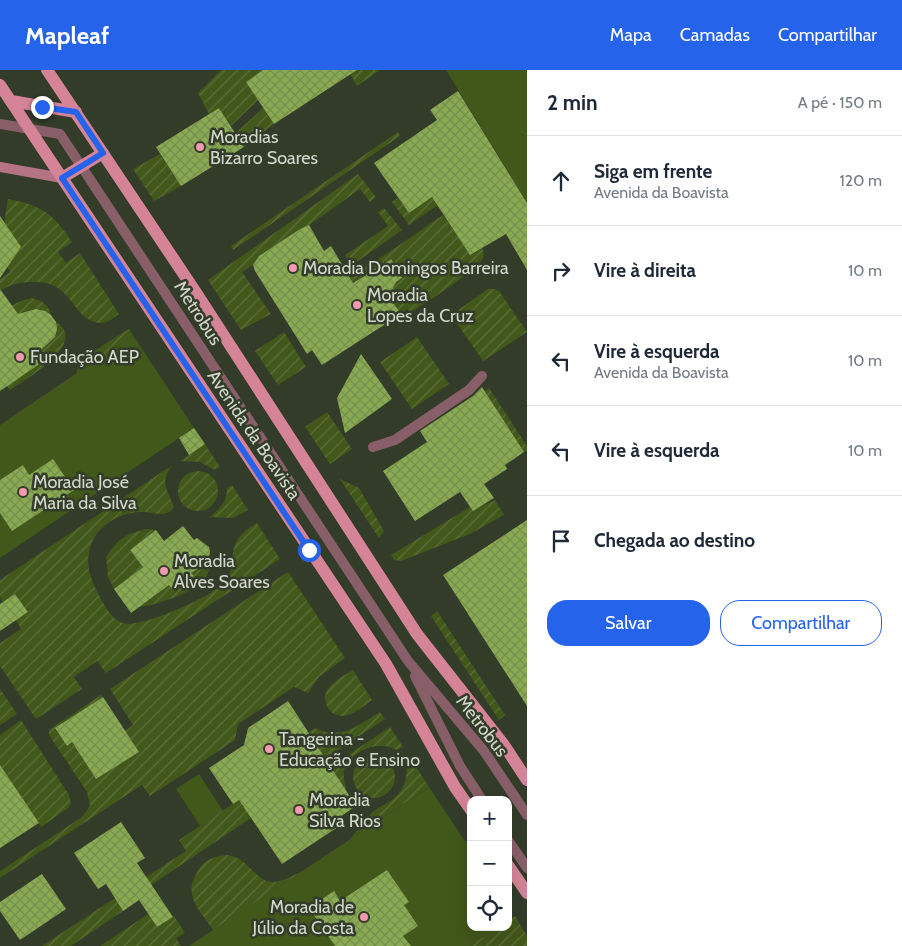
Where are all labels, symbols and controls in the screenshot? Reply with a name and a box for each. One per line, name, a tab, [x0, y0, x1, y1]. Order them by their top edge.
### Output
text: Mapleaf	[25, 21, 109, 50]
text: Mapa	[610, 24, 652, 46]
text: Camadas	[680, 24, 750, 46]
text: Compartilhar	[778, 24, 877, 46]
text: 2 min	[547, 90, 598, 115]
text: A pé · 150 m	[798, 93, 882, 112]
route end	[31, 96, 54, 119]
place label: Moradias Bizarro Soares	[210, 126, 318, 169]
marker: Moradias Bizarro Soares	[194, 141, 206, 153]
text: Siga em frente	[594, 160, 712, 183]
icon: ahead	[547, 167, 575, 195]
text: 120 m	[840, 171, 882, 190]
text: Avenida da Boavista	[594, 183, 729, 202]
place label: Moradia Domingos Barreira	[303, 257, 509, 279]
icon: right	[547, 257, 575, 285]
text: Vire à direita	[594, 259, 696, 282]
text: 10 m	[848, 261, 882, 280]
marker: Moradia Domingos Barreira	[287, 262, 299, 274]
street label: Metrobus	[169, 277, 227, 349]
place label: Moradia Lopes da Cruz	[367, 284, 474, 327]
marker: Moradia Lopes da Cruz	[351, 299, 363, 311]
text: Vire à esquerda	[594, 340, 720, 363]
place label: Fundação AEP	[30, 346, 139, 368]
icon: left	[547, 347, 575, 375]
marker: Fundação AEP	[14, 351, 26, 363]
text: 10 m	[848, 351, 882, 370]
text: Avenida da Boavista	[594, 363, 729, 382]
street label: Avenida da Boavista	[203, 366, 306, 504]
icon: left	[547, 437, 575, 465]
text: Vire à esquerda	[594, 439, 720, 462]
text: 10 m	[848, 441, 882, 460]
place label: Moradia José Maria da Silva	[33, 471, 137, 514]
marker: Moradia José Maria da Silva	[17, 486, 29, 498]
icon: arrive	[547, 527, 575, 555]
text: Chegada ao destino	[594, 529, 755, 552]
route start	[298, 539, 321, 562]
place label: Moradia Alves Soares	[174, 550, 270, 593]
marker: Moradia Alves Soares	[158, 565, 170, 577]
button: Salvar	[547, 600, 710, 646]
button: Compartilhar	[720, 600, 882, 646]
street label: Metrobus	[451, 691, 513, 761]
place label: Tangerina - Educação e Ensino	[279, 728, 420, 771]
marker: Tangerina - Educação e Ensino	[263, 743, 275, 755]
place label: Moradia Silva Rios	[309, 789, 381, 832]
map controls	[467, 796, 512, 931]
button: +	[467, 796, 512, 841]
marker: Moradia Silva Rios	[293, 804, 305, 816]
button: −	[467, 841, 512, 886]
button: locate	[467, 886, 512, 931]
place label: Moradia de Júlio da Costa	[252, 896, 354, 939]
marker: Moradia de Júlio da Costa	[358, 911, 370, 923]

